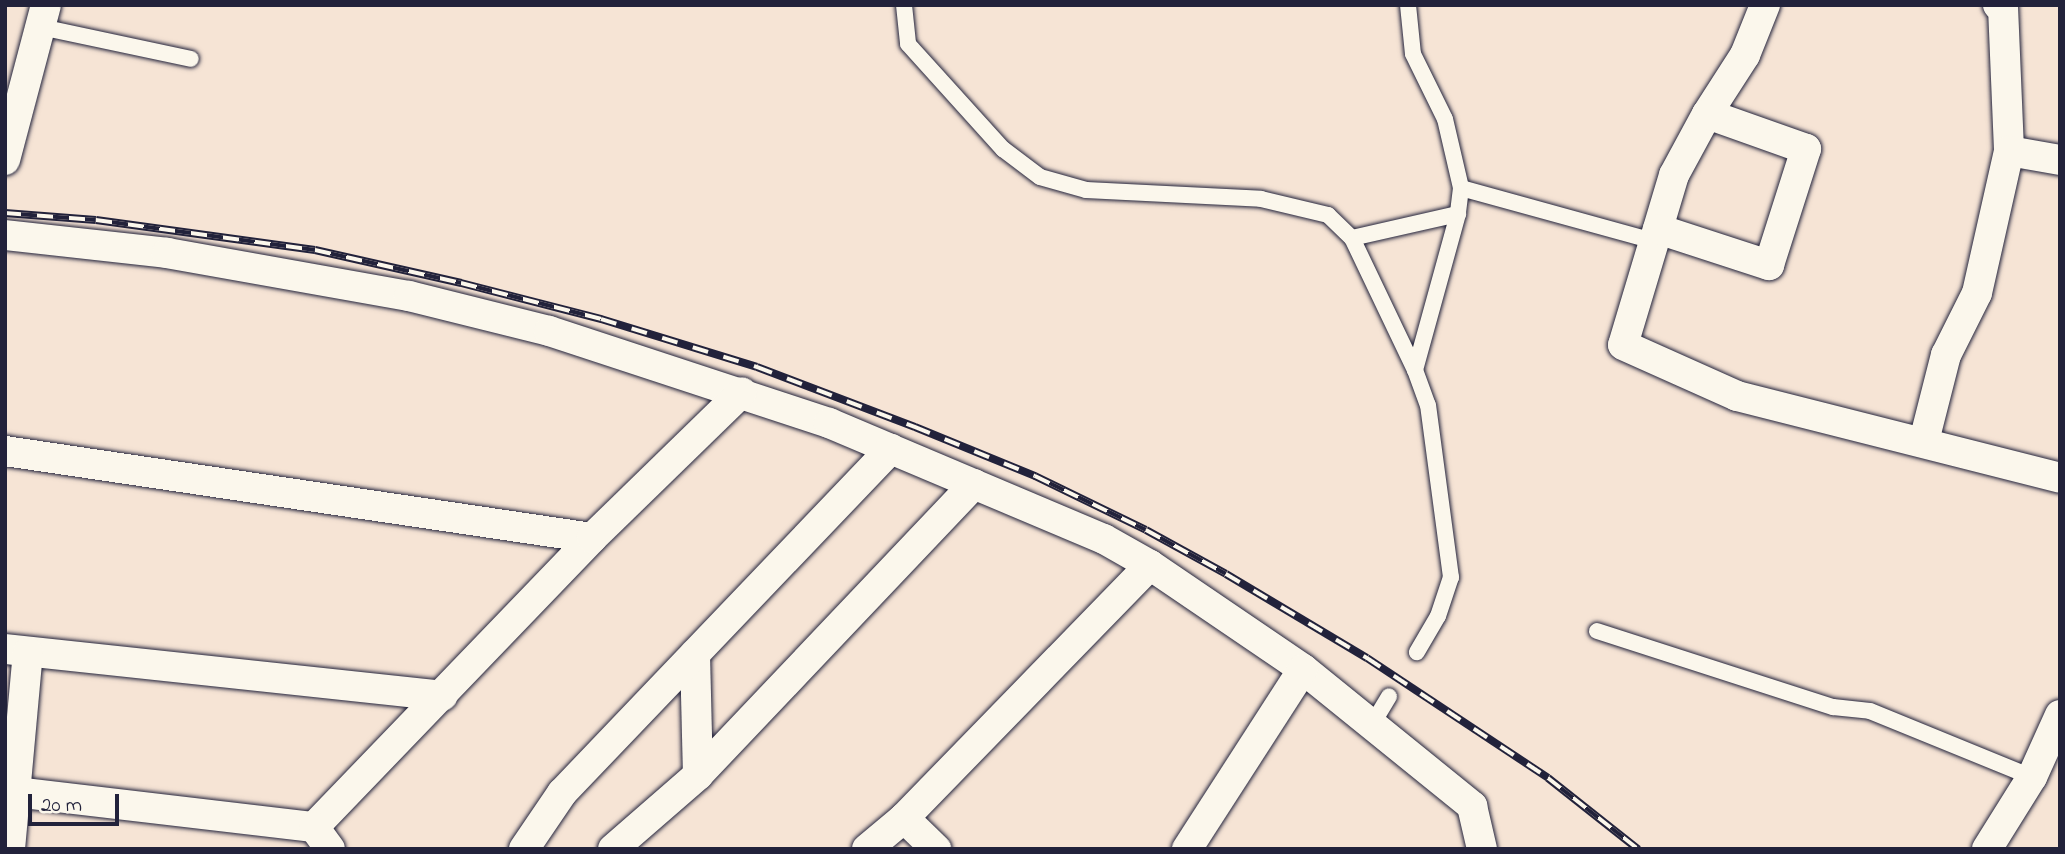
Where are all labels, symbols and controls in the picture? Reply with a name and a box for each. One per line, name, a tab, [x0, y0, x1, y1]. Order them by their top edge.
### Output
scale bar	[32, 780, 122, 824]
text: 20 m	[41, 791, 82, 821]

